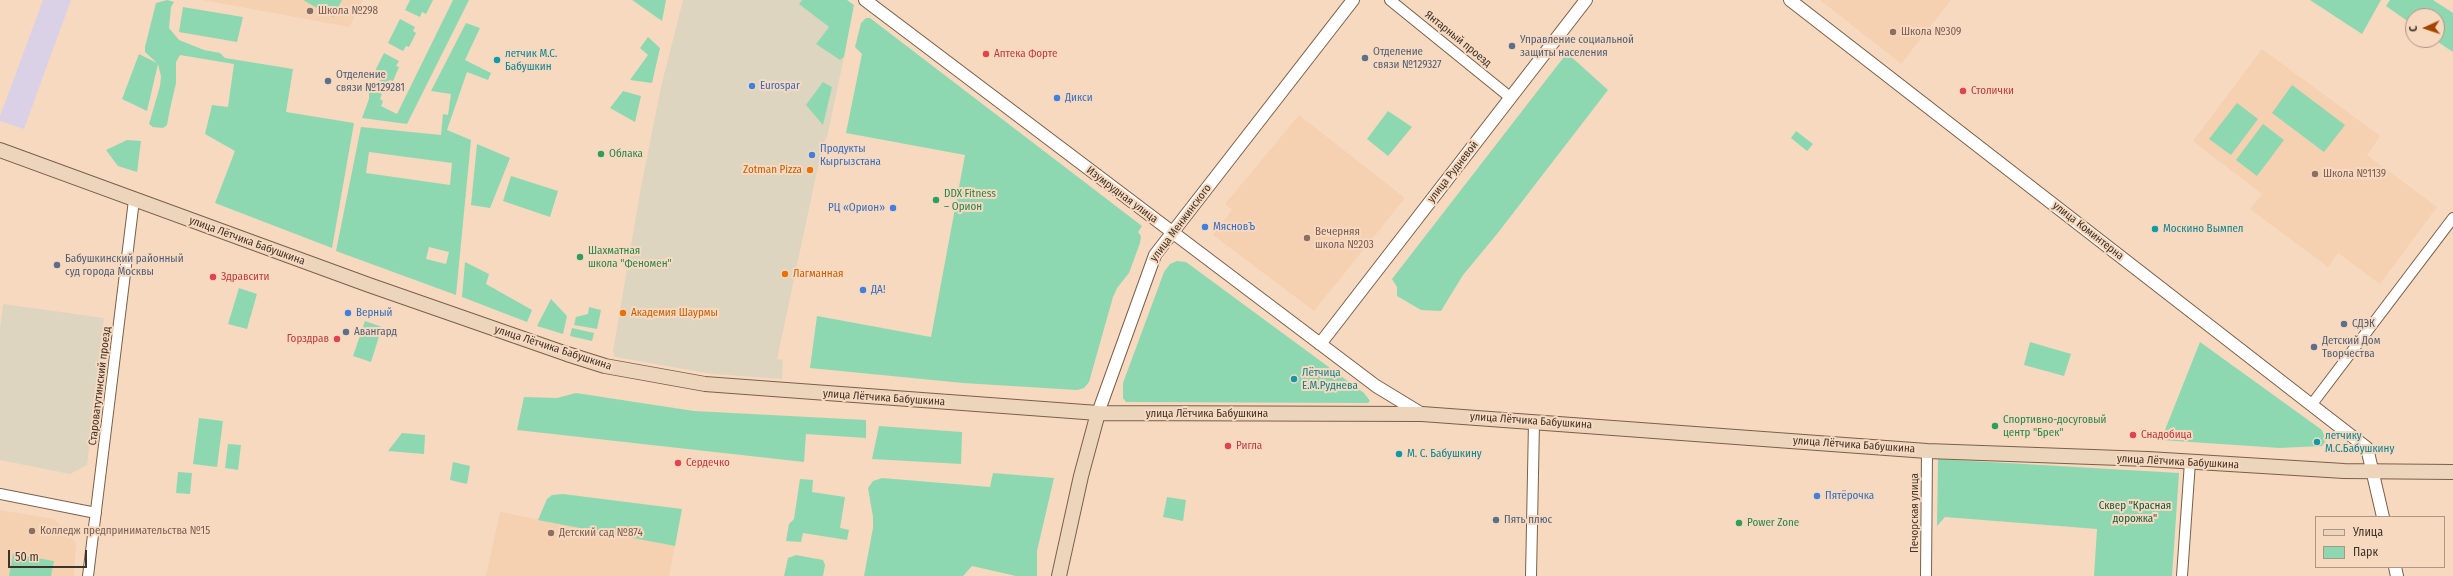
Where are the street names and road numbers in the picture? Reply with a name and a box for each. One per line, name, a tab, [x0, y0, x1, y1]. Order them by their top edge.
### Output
street label: Янтарный проезд	[1422, 8, 1494, 70]
street label: улица Рудневой	[1425, 139, 1481, 205]
street label: Изумрудная улица	[1084, 164, 1160, 226]
street label: улица Менжинского	[1148, 182, 1214, 264]
street label: улица Коминтерна	[2050, 199, 2126, 263]
street label: улица Лётчика Бабушкина	[187, 214, 307, 268]
street label: улица Лётчика Бабушкина	[493, 323, 613, 373]
street label: Староватутинский проезд	[86, 326, 114, 446]
street label: улица Лётчика Бабушкина	[822, 387, 946, 409]
street label: улица Лётчика Бабушкина	[1146, 407, 1268, 421]
street label: улица Лётчика Бабушкина	[1469, 410, 1593, 432]
street label: улица Лётчика Бабушкина	[1792, 434, 1916, 456]
street label: улица Лётчика Бабушкина	[2116, 452, 2240, 472]
street label: Печорская улица	[1908, 473, 1922, 553]

